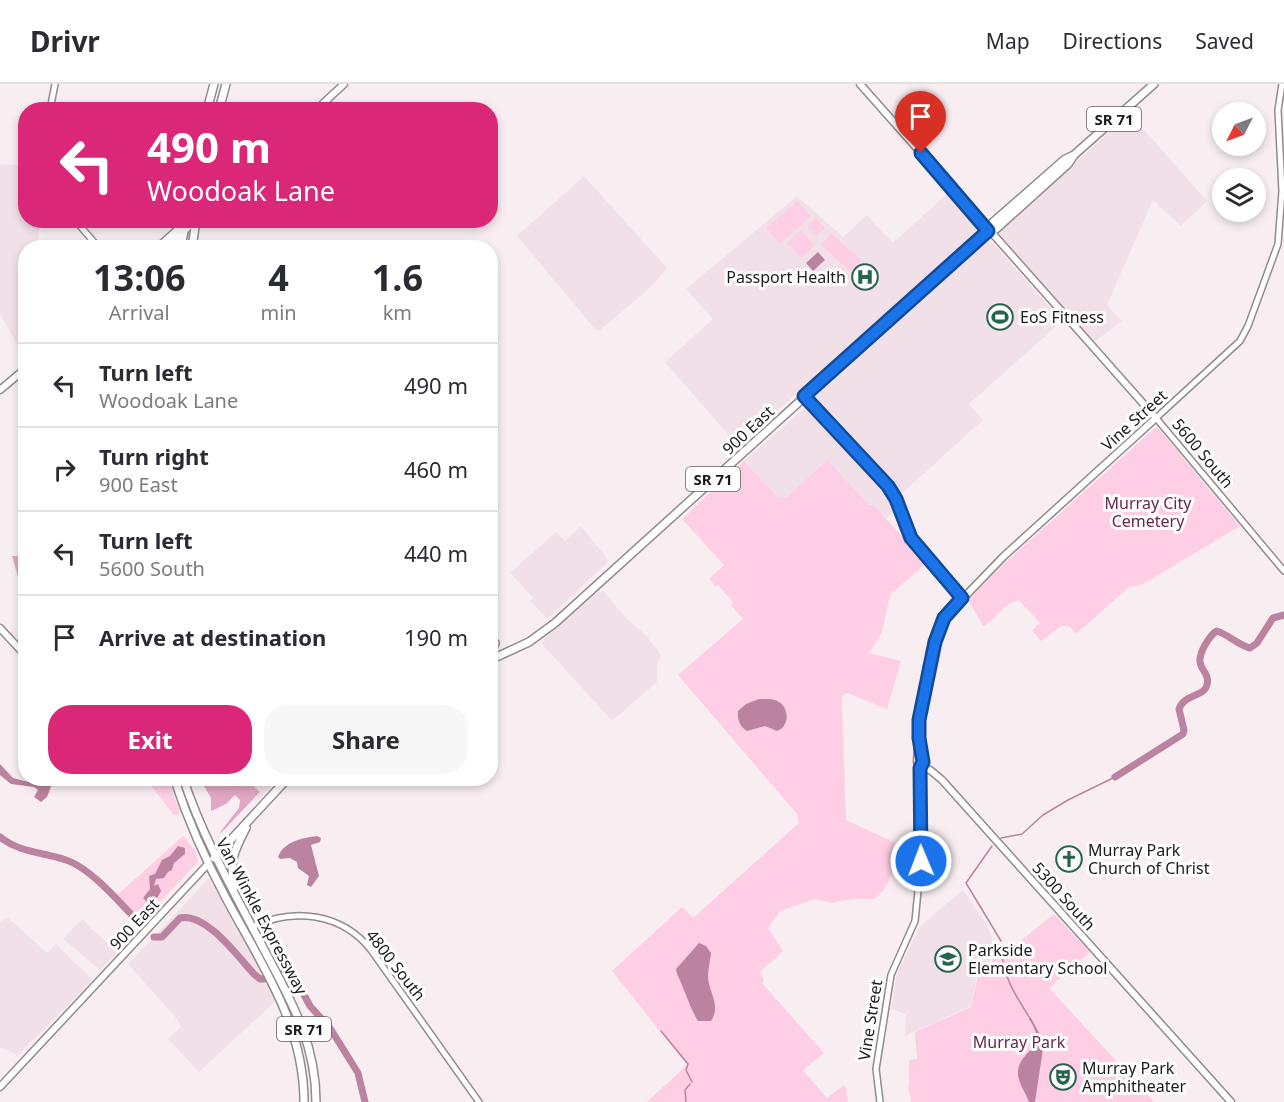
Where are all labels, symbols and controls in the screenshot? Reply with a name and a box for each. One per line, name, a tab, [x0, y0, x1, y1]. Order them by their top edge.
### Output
text: Drivr	[30, 22, 100, 60]
text: Map	[986, 27, 1030, 55]
text: Directions	[1063, 27, 1162, 55]
text: Saved	[1195, 27, 1254, 55]
pin	[895, 91, 946, 153]
icon: arrive	[904, 100, 937, 133]
north arrow	[1212, 102, 1266, 156]
map controls	[1212, 102, 1266, 222]
road number: SR 71	[1087, 107, 1141, 131]
text: 490 m	[147, 118, 271, 175]
icon: left	[48, 126, 126, 204]
button: layers	[1212, 168, 1266, 222]
text: Woodoak Lane	[147, 172, 335, 209]
text: 13:06	[93, 253, 185, 302]
text: 4	[268, 253, 289, 302]
text: 1.6	[372, 253, 423, 302]
hospital icon: Passport Health	[850, 262, 880, 292]
place label: Passport Health	[726, 266, 846, 288]
text: Arrival	[109, 299, 170, 326]
text: min	[260, 299, 297, 326]
text: km	[383, 299, 412, 326]
sports icon: EoS Fitness	[985, 302, 1015, 332]
place label: EoS Fitness	[1020, 306, 1104, 328]
text: Turn left	[99, 357, 193, 387]
icon: left	[48, 369, 81, 402]
text: 490 m	[404, 370, 468, 400]
street label: Vine Street	[1096, 384, 1172, 455]
text: Woodoak Lane	[99, 387, 238, 414]
street label: 900 East	[717, 400, 779, 460]
street label: 5600 South	[1167, 413, 1239, 493]
text: Turn right	[99, 441, 209, 471]
icon: right	[48, 453, 81, 486]
text: 460 m	[404, 454, 468, 484]
road number: SR 71	[686, 467, 740, 491]
text: 900 East	[99, 471, 178, 498]
park label: Murray City Cemetery	[1105, 492, 1192, 532]
text: Turn left	[99, 525, 193, 555]
icon: left	[48, 537, 81, 570]
text: 440 m	[404, 538, 468, 568]
text: 5600 South	[99, 555, 205, 582]
icon: arrive	[48, 621, 81, 654]
text: Arrive at destination	[99, 622, 326, 652]
text: 190 m	[404, 622, 468, 652]
button: Exit	[48, 705, 252, 774]
button: Share	[264, 705, 468, 774]
position arrow	[889, 829, 953, 893]
street label: Van Winkle Expressway	[211, 834, 313, 999]
place label: Murray Park Church of Christ	[1088, 839, 1210, 879]
church icon: Murray Park Church of Christ	[1054, 844, 1084, 874]
street label: 5300 South	[1027, 857, 1101, 935]
street label: 900 East	[104, 893, 164, 955]
street label: 4800 South	[361, 925, 431, 1005]
place label: Parkside Elementary School	[968, 939, 1107, 979]
school or university icon: Parkside Elementary School	[933, 944, 963, 974]
street label: Vine Street	[853, 978, 887, 1062]
road number: SR 71	[277, 1017, 331, 1041]
park label: Murray Park	[973, 1031, 1066, 1053]
place label: Murray Park Amphitheater	[1082, 1057, 1187, 1097]
theatre icon: Murray Park Amphitheater	[1048, 1062, 1078, 1092]

